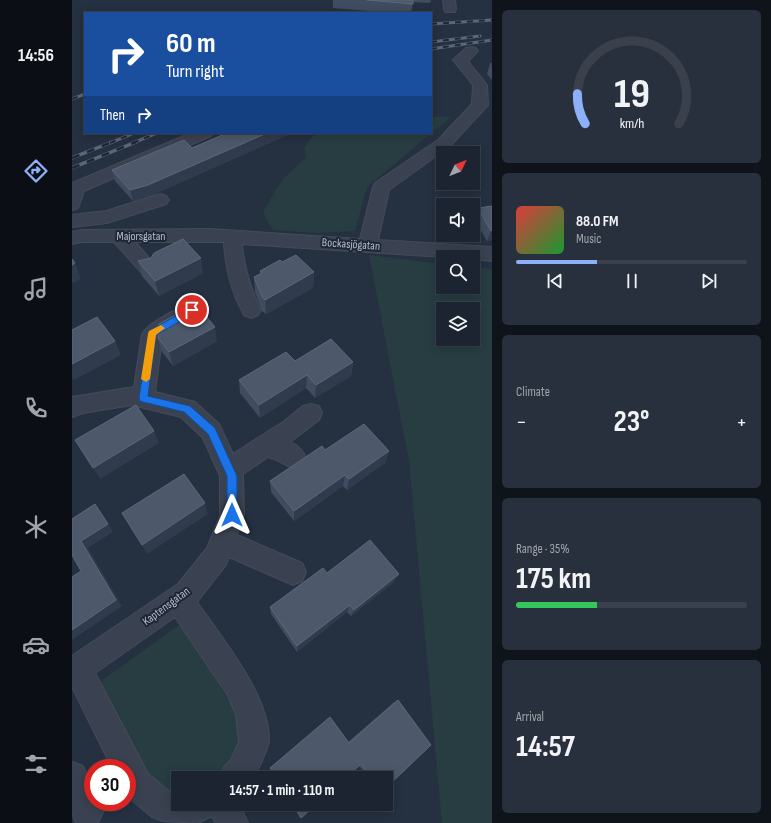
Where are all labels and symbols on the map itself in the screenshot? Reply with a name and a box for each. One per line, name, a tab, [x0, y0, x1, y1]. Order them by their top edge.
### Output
north arrow	[436, 146, 480, 190]
street label: Majorsgatan	[117, 229, 165, 244]
street label: Bockasjögatan	[321, 235, 381, 254]
pin	[175, 293, 209, 327]
position arrow	[211, 494, 253, 536]
street label: Kaptensgatan	[140, 584, 193, 629]
speed limit sign: 30	[84, 759, 136, 811]

